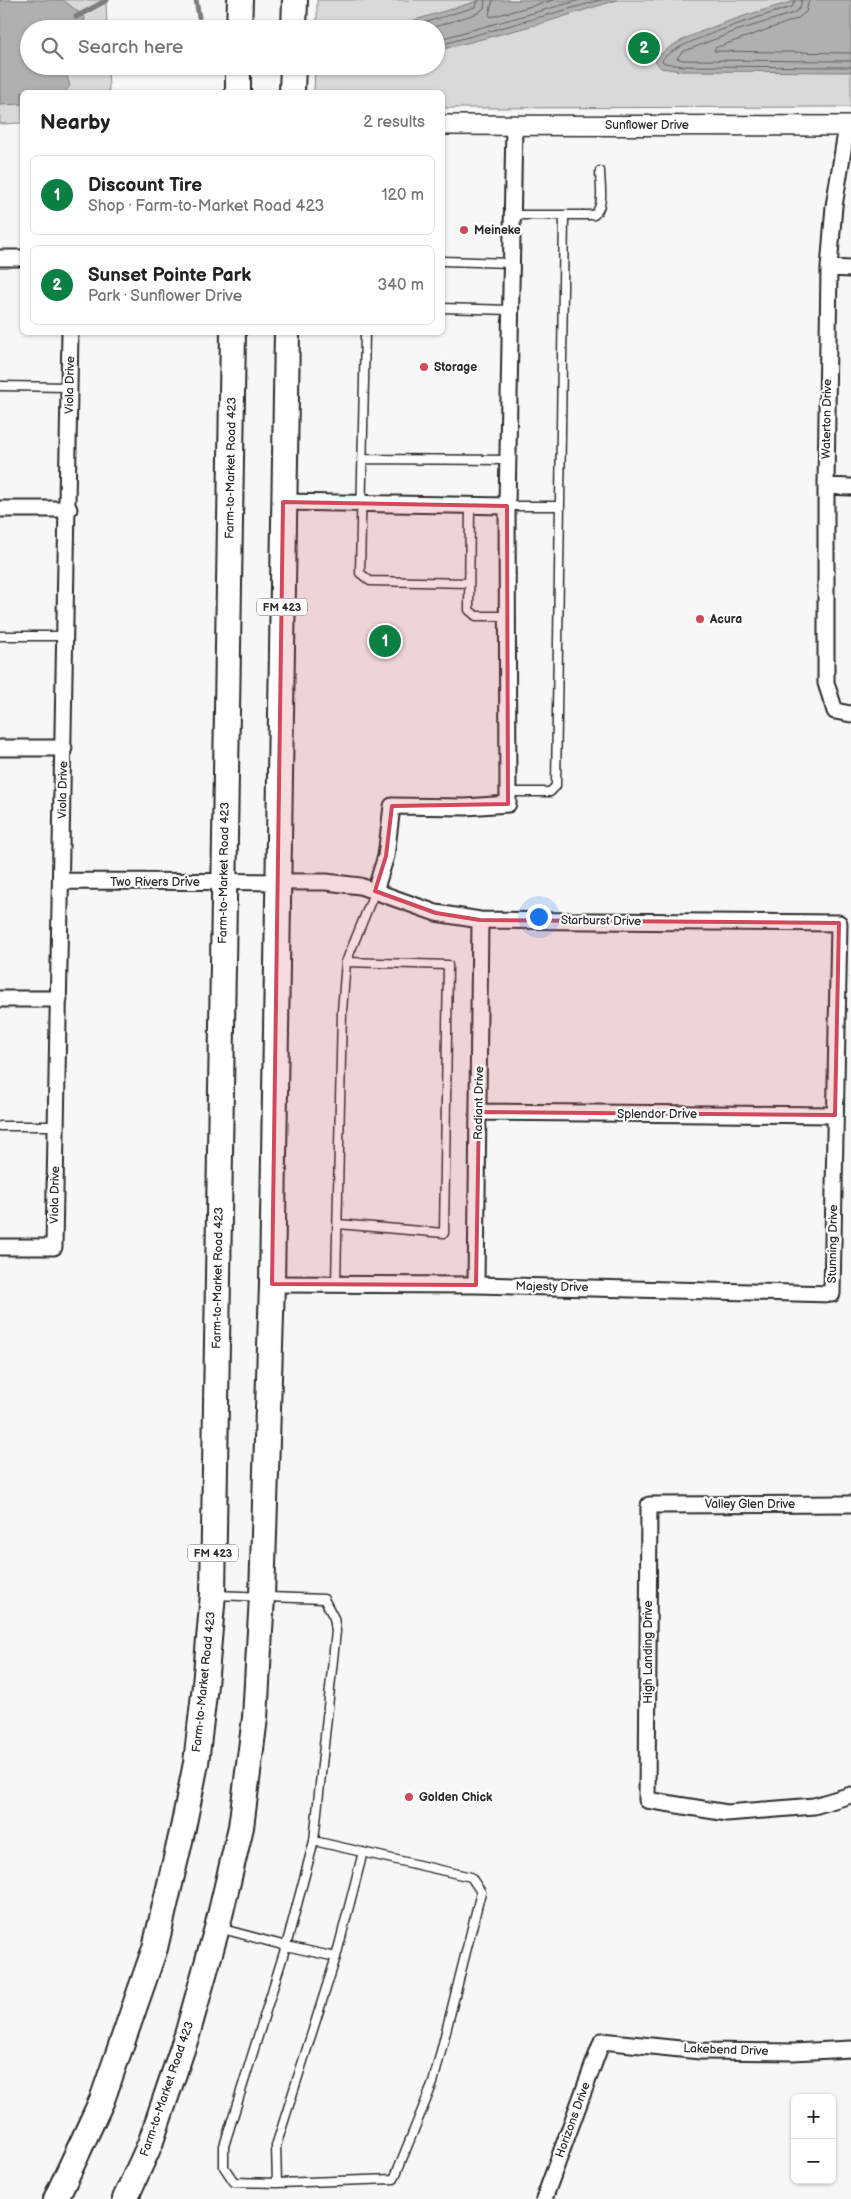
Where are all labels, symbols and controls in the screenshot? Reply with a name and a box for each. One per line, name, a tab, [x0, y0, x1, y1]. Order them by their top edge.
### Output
search box	[20, 20, 445, 75]
pin: 2	[628, 29, 660, 67]
icon: search	[38, 34, 66, 62]
text: Search here	[78, 36, 183, 59]
text: Nearby	[40, 110, 110, 135]
text: 2 results	[363, 113, 425, 132]
street label: Sunflower Drive	[605, 118, 689, 133]
text: Discount Tire	[88, 174, 202, 197]
text: 1	[54, 186, 60, 205]
text: 120 m	[381, 186, 424, 205]
text: Shop · Farm-to-Market Road 423	[88, 197, 324, 216]
place label: Meineke	[474, 223, 521, 238]
marker: Meineke	[458, 224, 470, 236]
text: Sunset Pointe Park	[88, 264, 251, 287]
text: 2	[52, 276, 62, 295]
text: 340 m	[377, 276, 424, 295]
text: Park · Sunflower Drive	[88, 287, 242, 306]
street label: Viola Drive	[62, 356, 78, 414]
place label: Storage	[434, 360, 477, 375]
marker: Storage	[418, 361, 430, 373]
street label: Waterton Drive	[819, 379, 835, 459]
street label: Farm-to-Market Road 423	[222, 397, 240, 539]
road number: FM 423	[257, 598, 307, 616]
place label: Acura	[709, 612, 742, 627]
marker: Acura	[694, 613, 706, 625]
pin: 1	[369, 622, 401, 660]
street label: Viola Drive	[55, 761, 71, 819]
street label: Farm-to-Market Road 423	[215, 802, 233, 944]
street label: Two Rivers Drive	[110, 875, 200, 890]
your location	[526, 904, 552, 930]
street label: Starburst Drive	[561, 913, 641, 929]
street label: Radiant Drive	[471, 1066, 487, 1140]
street label: Splendor Drive	[617, 1107, 697, 1122]
street label: Viola Drive	[47, 1166, 63, 1224]
street label: Stunning Drive	[825, 1204, 841, 1284]
street label: Farm-to-Market Road 423	[209, 1207, 227, 1349]
street label: Majesty Drive	[515, 1279, 589, 1295]
street label: Valley Glen Drive	[705, 1497, 795, 1512]
road number: FM 423	[188, 1545, 238, 1562]
street label: High Landing Drive	[641, 1600, 656, 1704]
street label: Farm-to-Market Road 423	[189, 1611, 219, 1753]
place label: Golden Chick	[419, 1790, 493, 1805]
marker: Golden Chick	[403, 1791, 415, 1803]
street label: Farm-to-Market Road 423	[137, 2020, 197, 2158]
street label: Lakebend Drive	[683, 2041, 769, 2059]
street label: Horizons Drive	[552, 2080, 594, 2160]
map controls	[791, 2094, 836, 2184]
button: +	[791, 2094, 836, 2139]
button: −	[791, 2139, 836, 2184]

